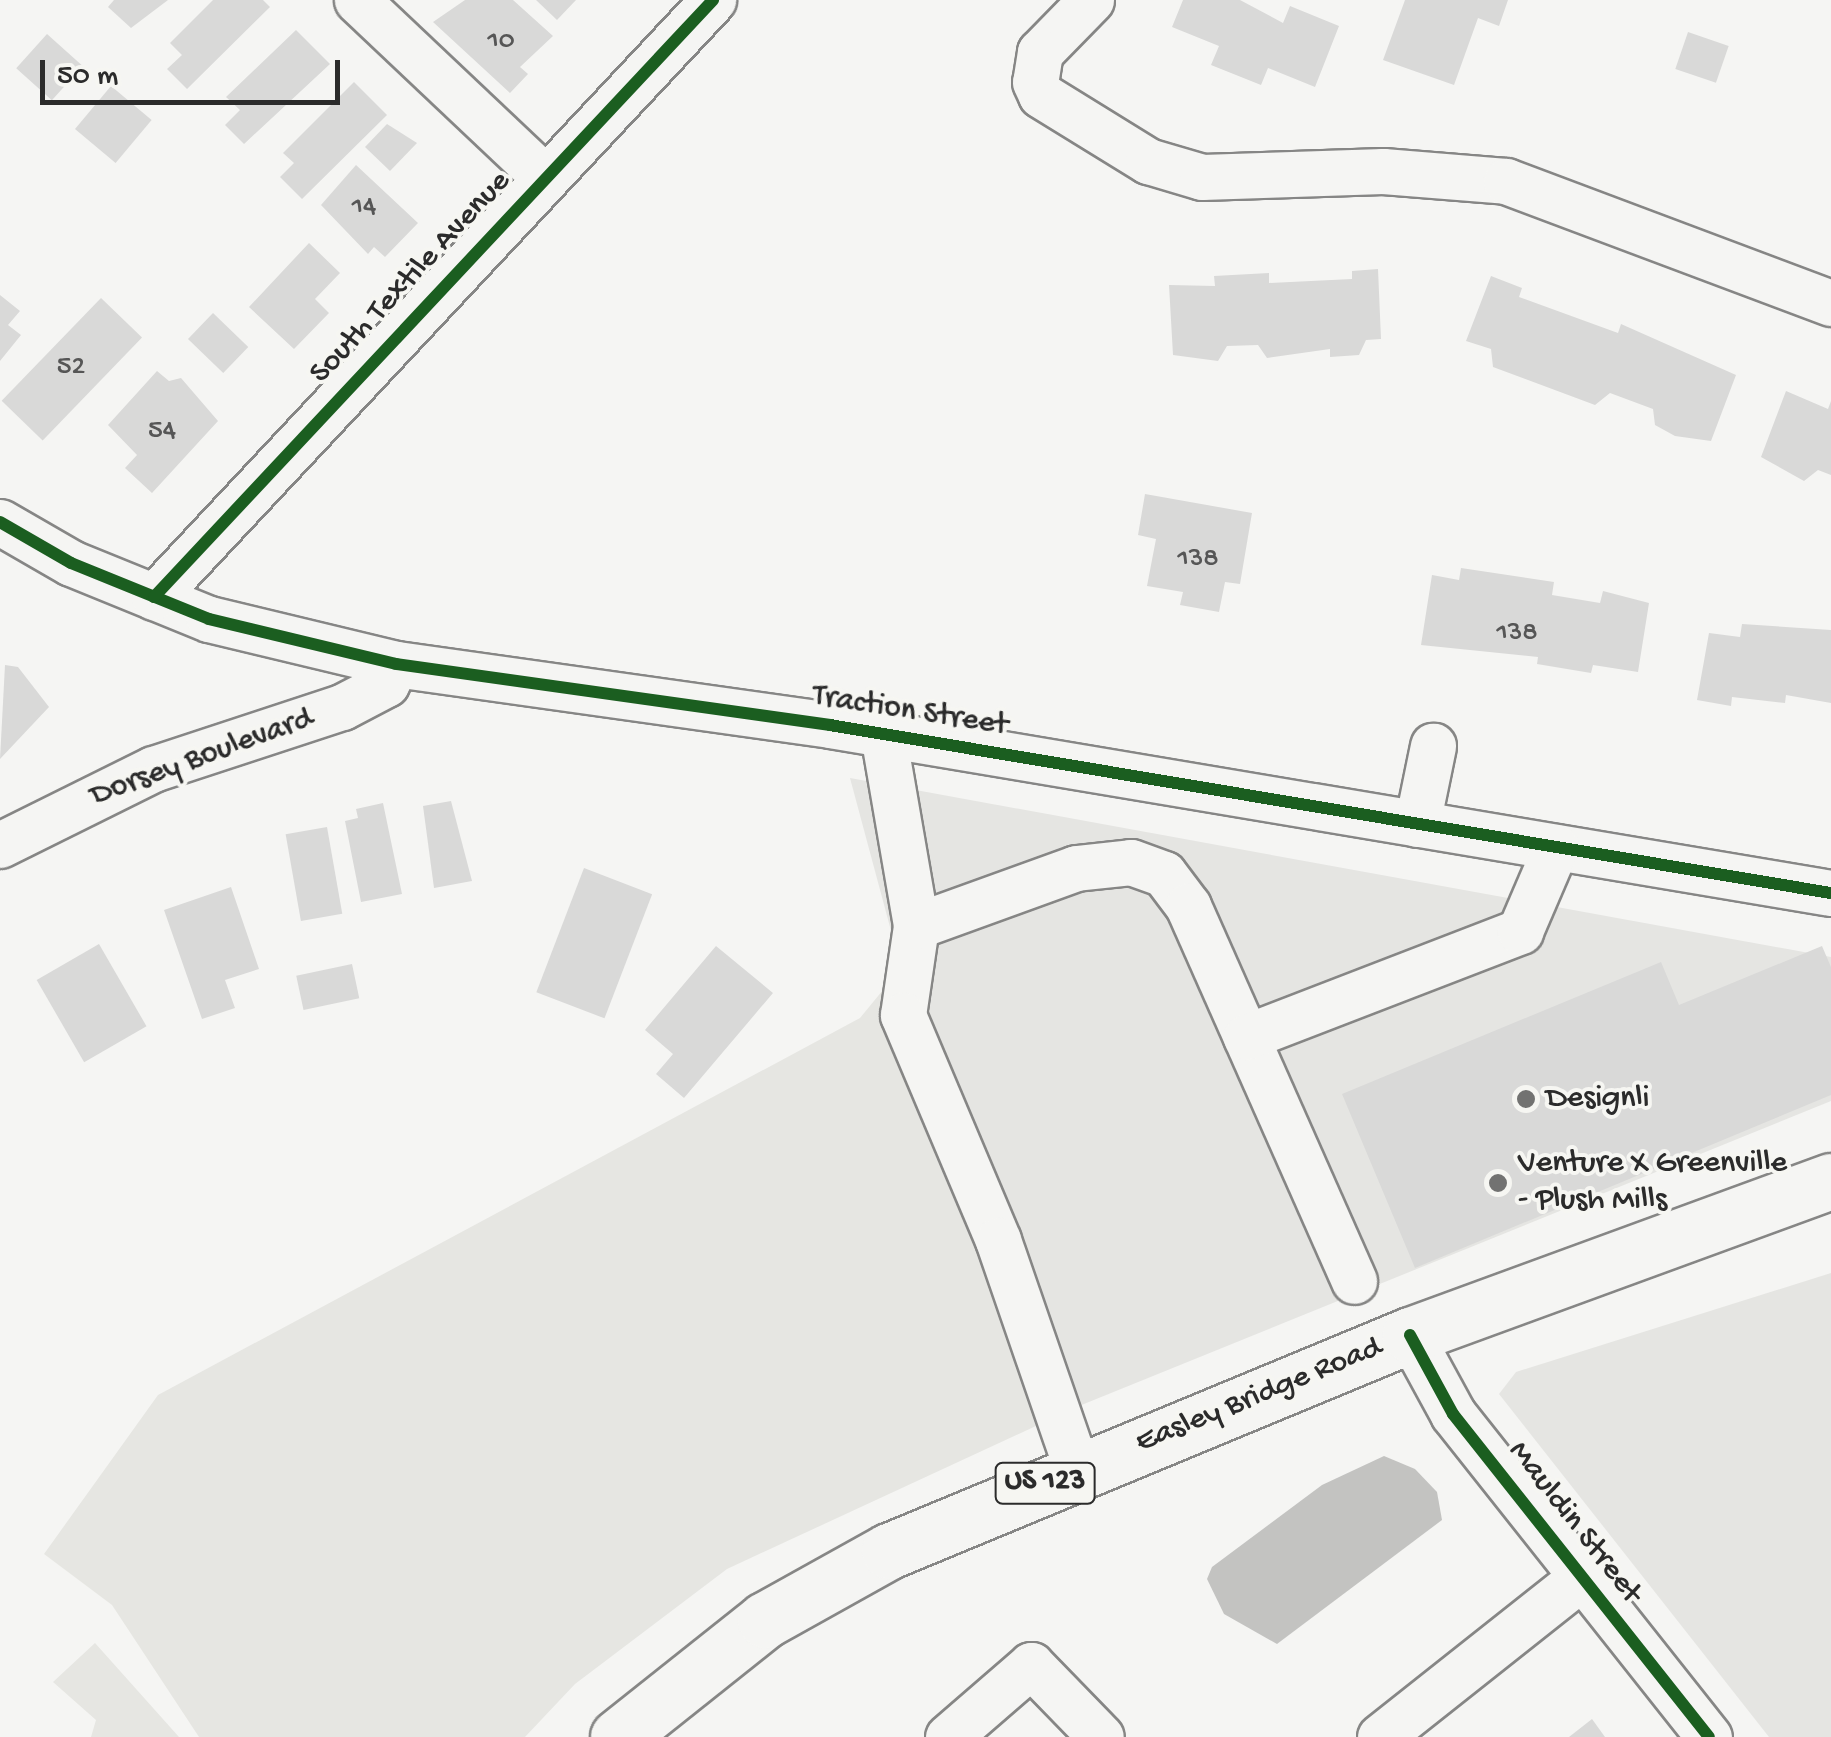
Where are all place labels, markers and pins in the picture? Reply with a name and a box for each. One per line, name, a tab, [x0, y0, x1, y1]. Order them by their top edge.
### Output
place label: Designli	[1546, 1080, 1649, 1118]
marker: Designli	[1515, 1088, 1537, 1110]
place label: Venture X Greenville - Plush Mills	[1518, 1146, 1787, 1221]
marker: Venture X Greenville - Plush Mills	[1487, 1172, 1509, 1194]

